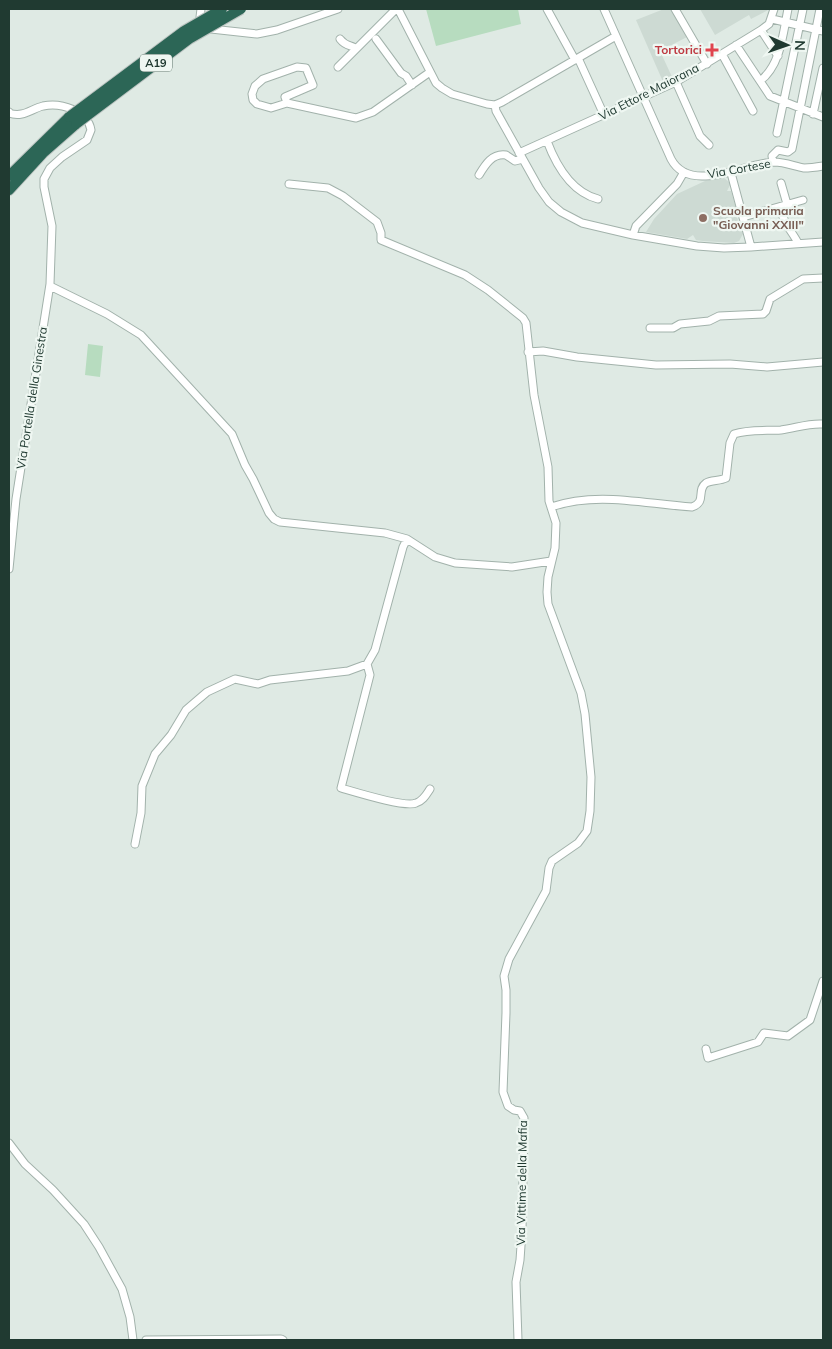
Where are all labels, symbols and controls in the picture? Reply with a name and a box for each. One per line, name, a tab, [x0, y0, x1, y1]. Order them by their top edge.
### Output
north arrow	[762, 20, 812, 70]
text: N	[791, 40, 809, 51]
place label: Tortorici	[655, 42, 702, 57]
marker: Tortorici	[706, 44, 718, 56]
road number: A19	[140, 54, 172, 72]
street label: Via Ettore Maiorana	[596, 60, 701, 123]
street label: Via Cortese	[706, 156, 772, 181]
place label: Scuola primaria "Giovanni XXIII"	[713, 203, 804, 232]
marker: Scuola primaria "Giovanni XXIII"	[697, 212, 709, 224]
street label: Via Portella della Ginestra	[13, 326, 50, 470]
street label: Via Vittime della Mafia	[513, 1120, 530, 1246]

